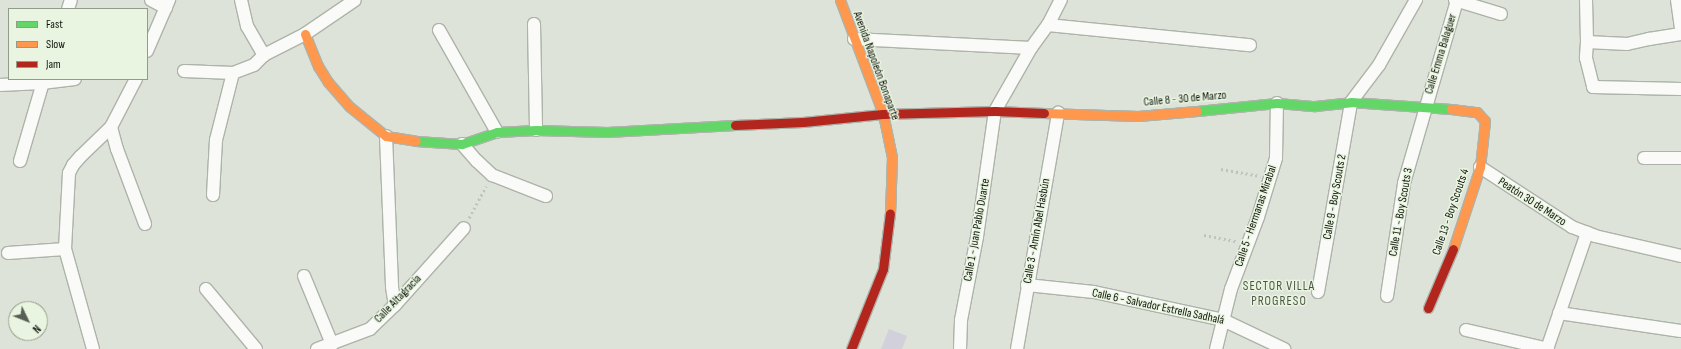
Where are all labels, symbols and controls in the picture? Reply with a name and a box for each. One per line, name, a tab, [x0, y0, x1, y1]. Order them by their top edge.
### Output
legend	[8, 8, 148, 80]
street label: Avenida Napoleón Bonaparte	[850, 10, 902, 122]
street label: Calle Emma Balaguer	[1422, 12, 1460, 96]
text: Fast	[46, 17, 63, 32]
text: Slow	[46, 37, 65, 52]
text: Jam	[46, 57, 61, 72]
street label: Calle 8 - 30 de Marzo	[1143, 88, 1227, 110]
street label: Calle 9 - Boy Scouts 2	[1320, 153, 1350, 241]
street label: Calle 5 - Hermanas Mirabal	[1232, 163, 1280, 269]
street label: Calle 11 - Boy Scouts 3	[1386, 167, 1416, 257]
street label: Calle 13 - Boy Scouts 4	[1429, 167, 1473, 257]
street label: Peatón 30 de Marzo	[1495, 175, 1569, 229]
street label: Calle 1 - Juan Pablo Duarte	[961, 177, 993, 283]
street label: Calle 3 - Amín Abel Hasbún	[1021, 177, 1053, 285]
street label: Calle Altagracia	[371, 272, 425, 326]
district label: SECTOR VILLA PROGRESO	[1243, 279, 1315, 310]
street label: Calle 6 - Salvador Estrella Sadhalá	[1091, 286, 1225, 328]
north arrow	[8, 301, 48, 341]
text: N	[30, 322, 43, 335]

